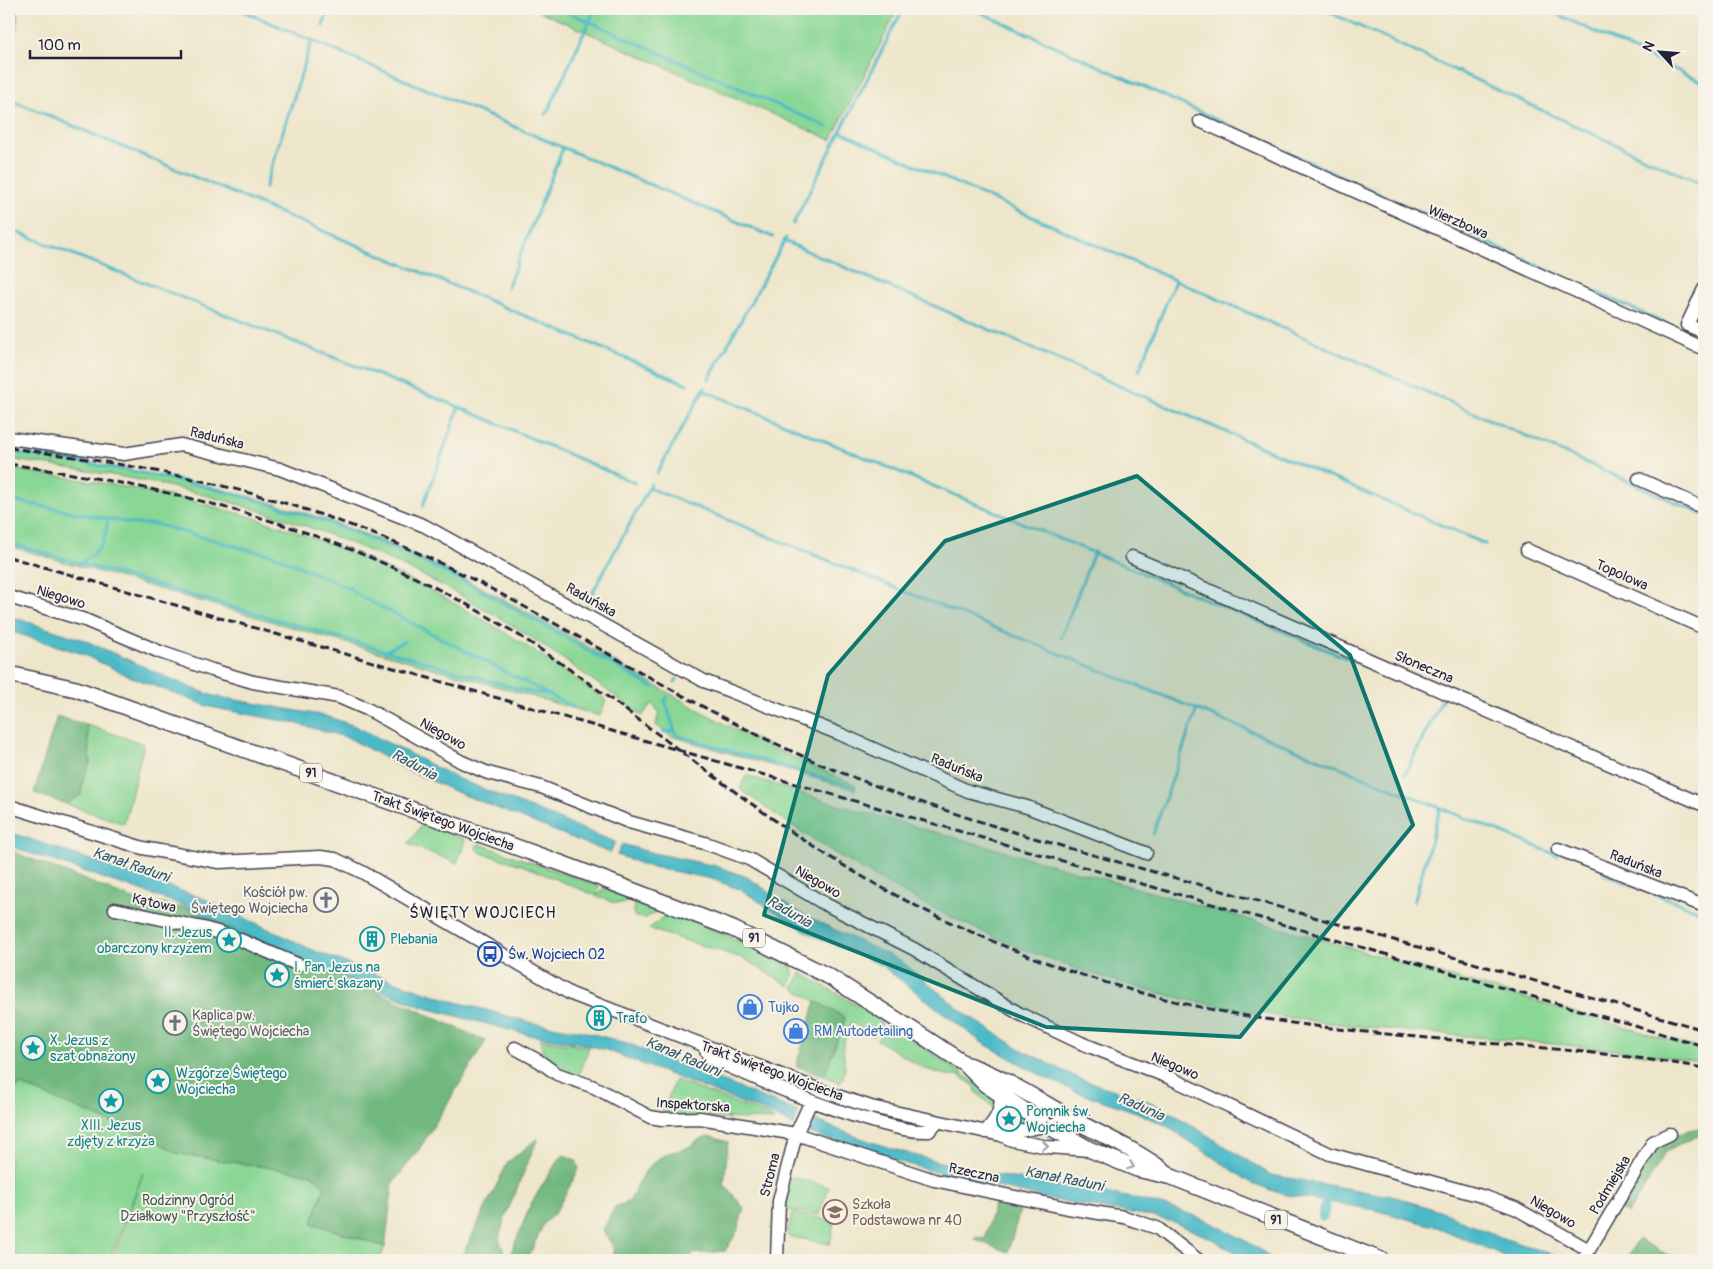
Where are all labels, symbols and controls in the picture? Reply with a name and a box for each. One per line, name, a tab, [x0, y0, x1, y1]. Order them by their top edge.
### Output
scale bar	[30, 28, 181, 60]
north arrow	[1636, 28, 1686, 78]
text: 100 m	[38, 36, 81, 55]
text: N	[1639, 39, 1658, 55]
street label: Wierzbowa	[1425, 201, 1491, 243]
street label: Raduńska	[188, 423, 246, 453]
street label: Topolowa	[1593, 556, 1651, 594]
street label: Raduńska	[563, 579, 619, 621]
street label: Niegowo	[34, 582, 88, 613]
street label: Słoneczna	[1392, 647, 1456, 687]
street label: Niegowo	[417, 714, 470, 754]
water label: Radunia	[388, 745, 441, 785]
street label: Raduńska	[928, 750, 986, 786]
road number: 91	[300, 764, 322, 782]
street label: Trakt Świętego Wojciecha	[369, 786, 517, 855]
water label: Kanał Raduni	[90, 843, 174, 888]
street label: Raduńska	[1607, 846, 1665, 882]
street label: Niegowo	[792, 862, 844, 902]
place label: Kościół pw. Świętego Wojciecha	[191, 884, 308, 917]
church icon: Kościół pw. Świętego Wojciecha	[313, 887, 339, 913]
street label: Kątowa	[130, 890, 178, 916]
water label: Radunia	[763, 892, 816, 933]
district label: ŚWIĘTY WOJCIECH	[409, 903, 557, 923]
place label: II. Jezus obarczony krzyżem	[97, 924, 213, 957]
building icon: Plebania	[359, 926, 385, 952]
place icon: II. Jezus obarczony krzyżem	[216, 927, 242, 953]
road number: 91	[743, 928, 765, 948]
place label: Plebania	[390, 931, 438, 948]
bus stop icon: Św. Wojciech 02	[477, 941, 503, 967]
place label: Św. Wojciech 02	[508, 945, 605, 963]
place label: I. Pan Jezus na śmierć skazany	[294, 959, 383, 992]
place icon: I. Pan Jezus na śmierć skazany	[264, 962, 290, 988]
shop icon: Tujko	[737, 994, 763, 1020]
place label: Tujko	[768, 999, 800, 1016]
building icon: Trafo	[586, 1005, 612, 1031]
place label: Kaplica pw. Świętego Wojciecha	[192, 1007, 309, 1040]
church icon: Kaplica pw. Świętego Wojciecha	[162, 1010, 188, 1036]
place label: Trafo	[616, 1010, 648, 1027]
shop icon: RM Autodetailing	[783, 1018, 809, 1044]
place label: RM Autodetailing	[814, 1023, 913, 1040]
place label: X. Jezus z szat obnażony	[50, 1032, 135, 1065]
water label: Kanał Raduni	[643, 1033, 726, 1082]
place icon: X. Jezus z szat obnażony	[20, 1035, 46, 1061]
street label: Trakt Świętego Wojciecha	[698, 1036, 846, 1105]
street label: Niegowo	[1149, 1048, 1202, 1084]
place label: Wzgórze Świętego Wojciecha	[176, 1064, 287, 1098]
place icon: Wzgórze Świętego Wojciecha	[145, 1068, 171, 1094]
place icon: XIII. Jezus zdjęty z krzyża	[98, 1088, 124, 1114]
water label: Radunia	[1115, 1088, 1168, 1126]
street label: Inspektorska	[656, 1094, 730, 1116]
place label: Pomnik św. Wojciecha	[1026, 1103, 1091, 1136]
place icon: Pomnik św. Wojciecha	[996, 1106, 1022, 1132]
place label: XIII. Jezus zdjęty z krzyża	[67, 1117, 155, 1150]
one-way arrow	[1041, 1141, 1050, 1151]
street label: Stroma	[756, 1151, 784, 1199]
street label: Podmiejska	[1586, 1152, 1634, 1218]
street label: Rzeczna	[947, 1159, 1001, 1187]
one-way arrow	[1126, 1160, 1135, 1170]
water label: Kanał Raduni	[1023, 1162, 1107, 1196]
park label: Rodzinny Ogród Działkowy "Przyszłość"	[120, 1192, 256, 1225]
street label: Niegowo	[1527, 1192, 1579, 1232]
place label: Szkoła Podstawowa nr 40	[852, 1196, 962, 1229]
school or university icon: Szkoła Podstawowa nr 40	[822, 1199, 848, 1225]
road number: 91	[1265, 1210, 1287, 1230]

